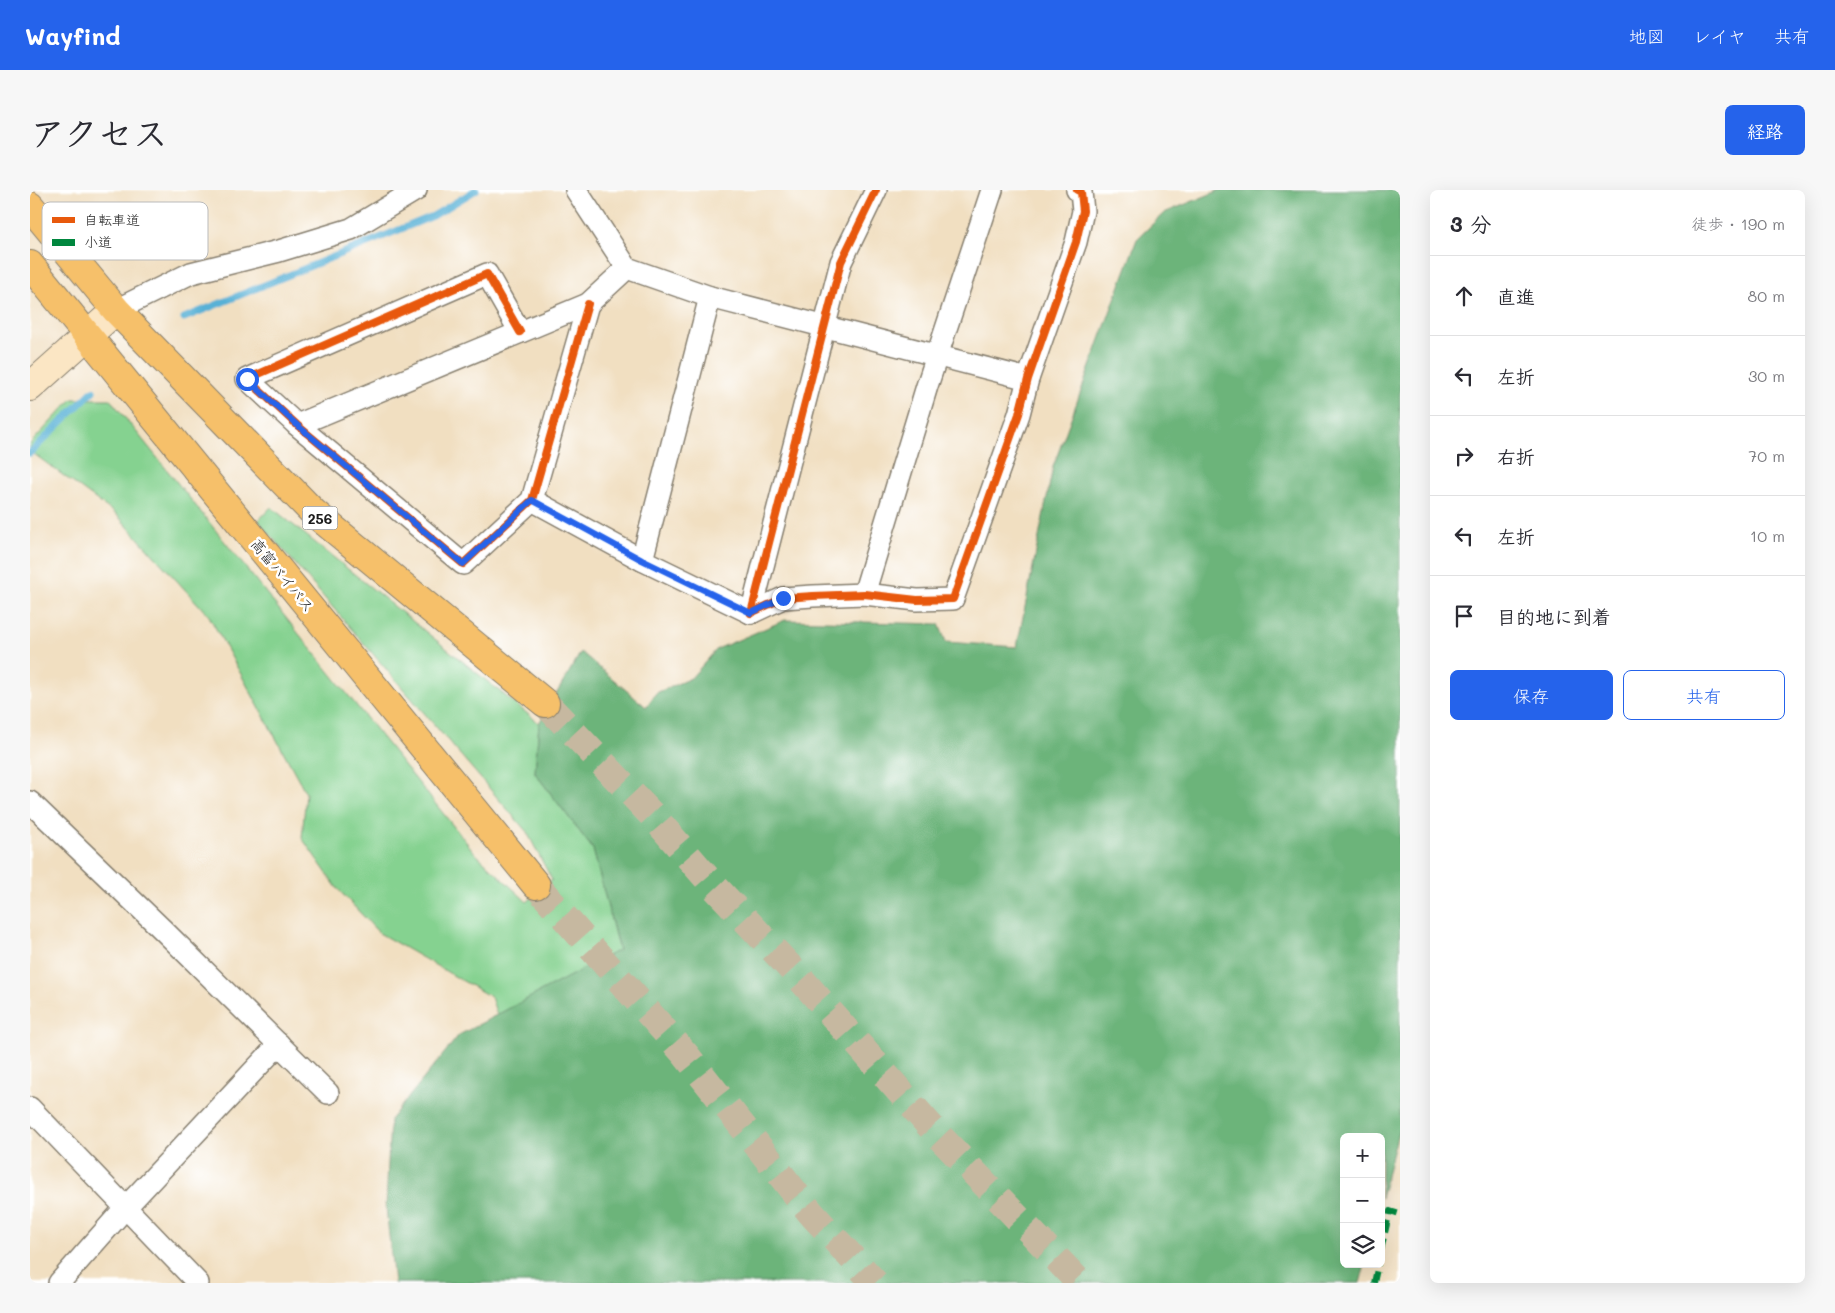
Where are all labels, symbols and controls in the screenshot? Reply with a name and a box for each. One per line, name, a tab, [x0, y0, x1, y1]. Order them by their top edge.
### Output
text: Wayfind	[25, 20, 121, 51]
text: 地図	[1629, 24, 1665, 48]
text: レイヤ	[1693, 24, 1746, 48]
text: 共有	[1774, 24, 1810, 48]
button: 経路	[1725, 105, 1805, 155]
text: アクセス	[30, 109, 168, 155]
legend	[42, 202, 208, 260]
text: 自転車道	[84, 210, 140, 229]
text: 3 分	[1450, 210, 1491, 237]
text: 徒歩 · 190 m	[1691, 213, 1785, 234]
text: 小道	[84, 232, 112, 251]
icon: ahead	[1450, 282, 1478, 310]
text: 直進	[1497, 284, 1535, 309]
text: 80 m	[1748, 285, 1785, 306]
icon: left	[1450, 362, 1478, 390]
text: 左折	[1497, 364, 1535, 389]
text: 30 m	[1748, 365, 1785, 386]
route start	[236, 368, 259, 391]
icon: right	[1450, 442, 1478, 470]
text: 右折	[1497, 444, 1535, 469]
text: 70 m	[1748, 445, 1785, 466]
road number: 256	[302, 506, 338, 529]
icon: left	[1450, 522, 1478, 550]
text: 左折	[1497, 524, 1535, 549]
text: 10 m	[1750, 525, 1785, 546]
street label: 高富バイパス	[247, 534, 319, 616]
route end	[772, 587, 795, 610]
icon: arrive	[1450, 602, 1478, 630]
text: 目的地に到着	[1497, 604, 1611, 629]
button: 保存	[1450, 670, 1613, 720]
button: 共有	[1623, 670, 1785, 720]
map controls	[1340, 1133, 1385, 1268]
button: +	[1340, 1133, 1385, 1178]
button: −	[1340, 1178, 1385, 1223]
button: layers	[1340, 1223, 1385, 1268]

